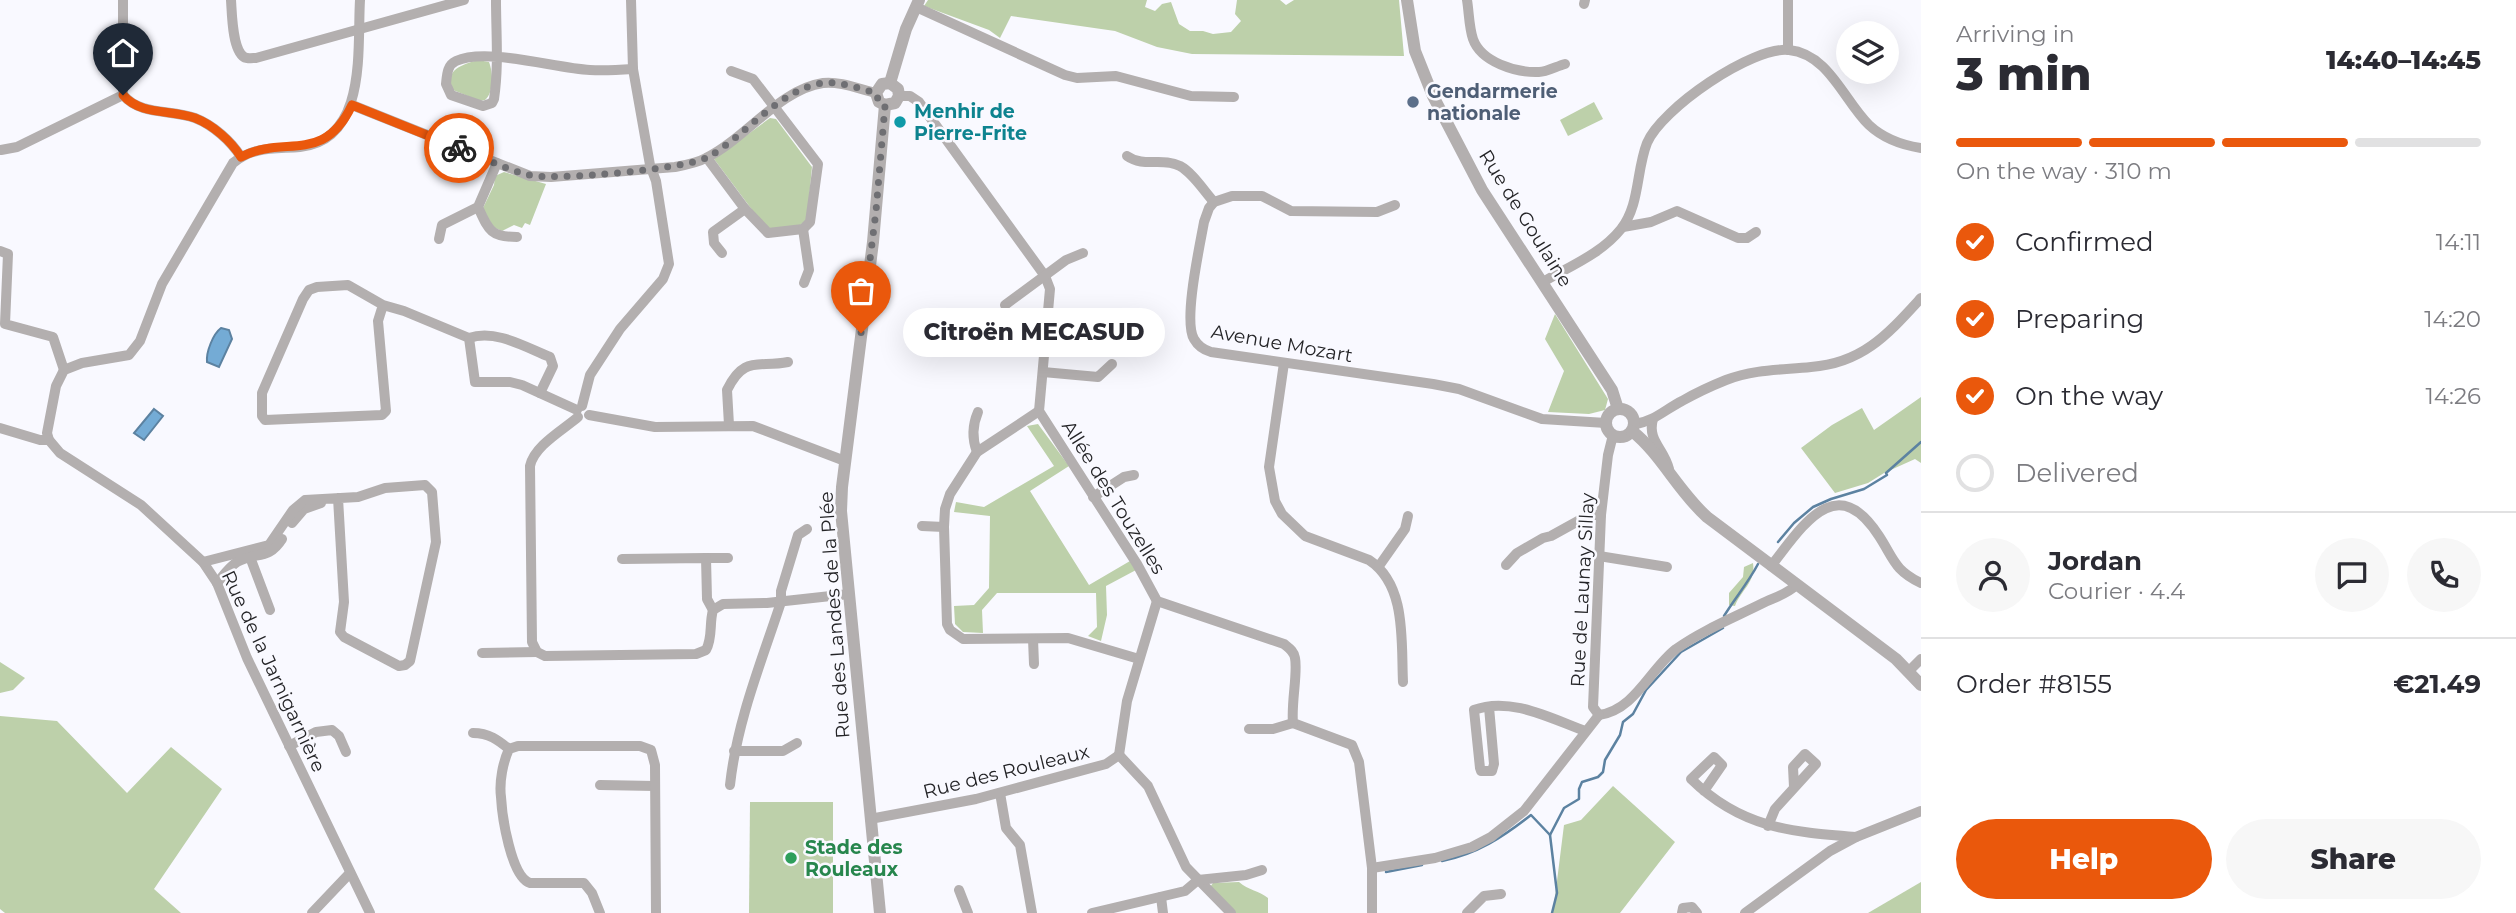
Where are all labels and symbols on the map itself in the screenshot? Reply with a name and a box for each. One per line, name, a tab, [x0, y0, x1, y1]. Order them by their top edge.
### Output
pin	[93, 23, 153, 95]
place label: Gendarmerie nationale	[1427, 80, 1558, 125]
marker: Gendarmerie nationale	[1405, 94, 1421, 110]
place label: Menhir de Pierre-Frite	[914, 100, 1027, 145]
courier	[424, 113, 494, 183]
marker: Menhir de Pierre-Frite	[892, 114, 908, 130]
street label: Rue de Goulaine	[1474, 145, 1577, 291]
pin	[831, 261, 891, 333]
callout: Citroën MECASUD	[903, 308, 1166, 358]
street label: Avenue Mozart	[1209, 320, 1355, 367]
street label: Allée des Touzelles	[1057, 416, 1170, 578]
street label: Rue des Landes de la Plée	[814, 491, 855, 739]
street label: Rue de Launay Sillay	[1566, 492, 1599, 688]
street label: Rue de la Jarnigarnière	[217, 567, 330, 776]
street label: Rue des Rouleaux	[921, 740, 1092, 803]
place label: Stade des Rouleaux	[805, 836, 903, 881]
marker: Stade des Rouleaux	[783, 850, 799, 866]

